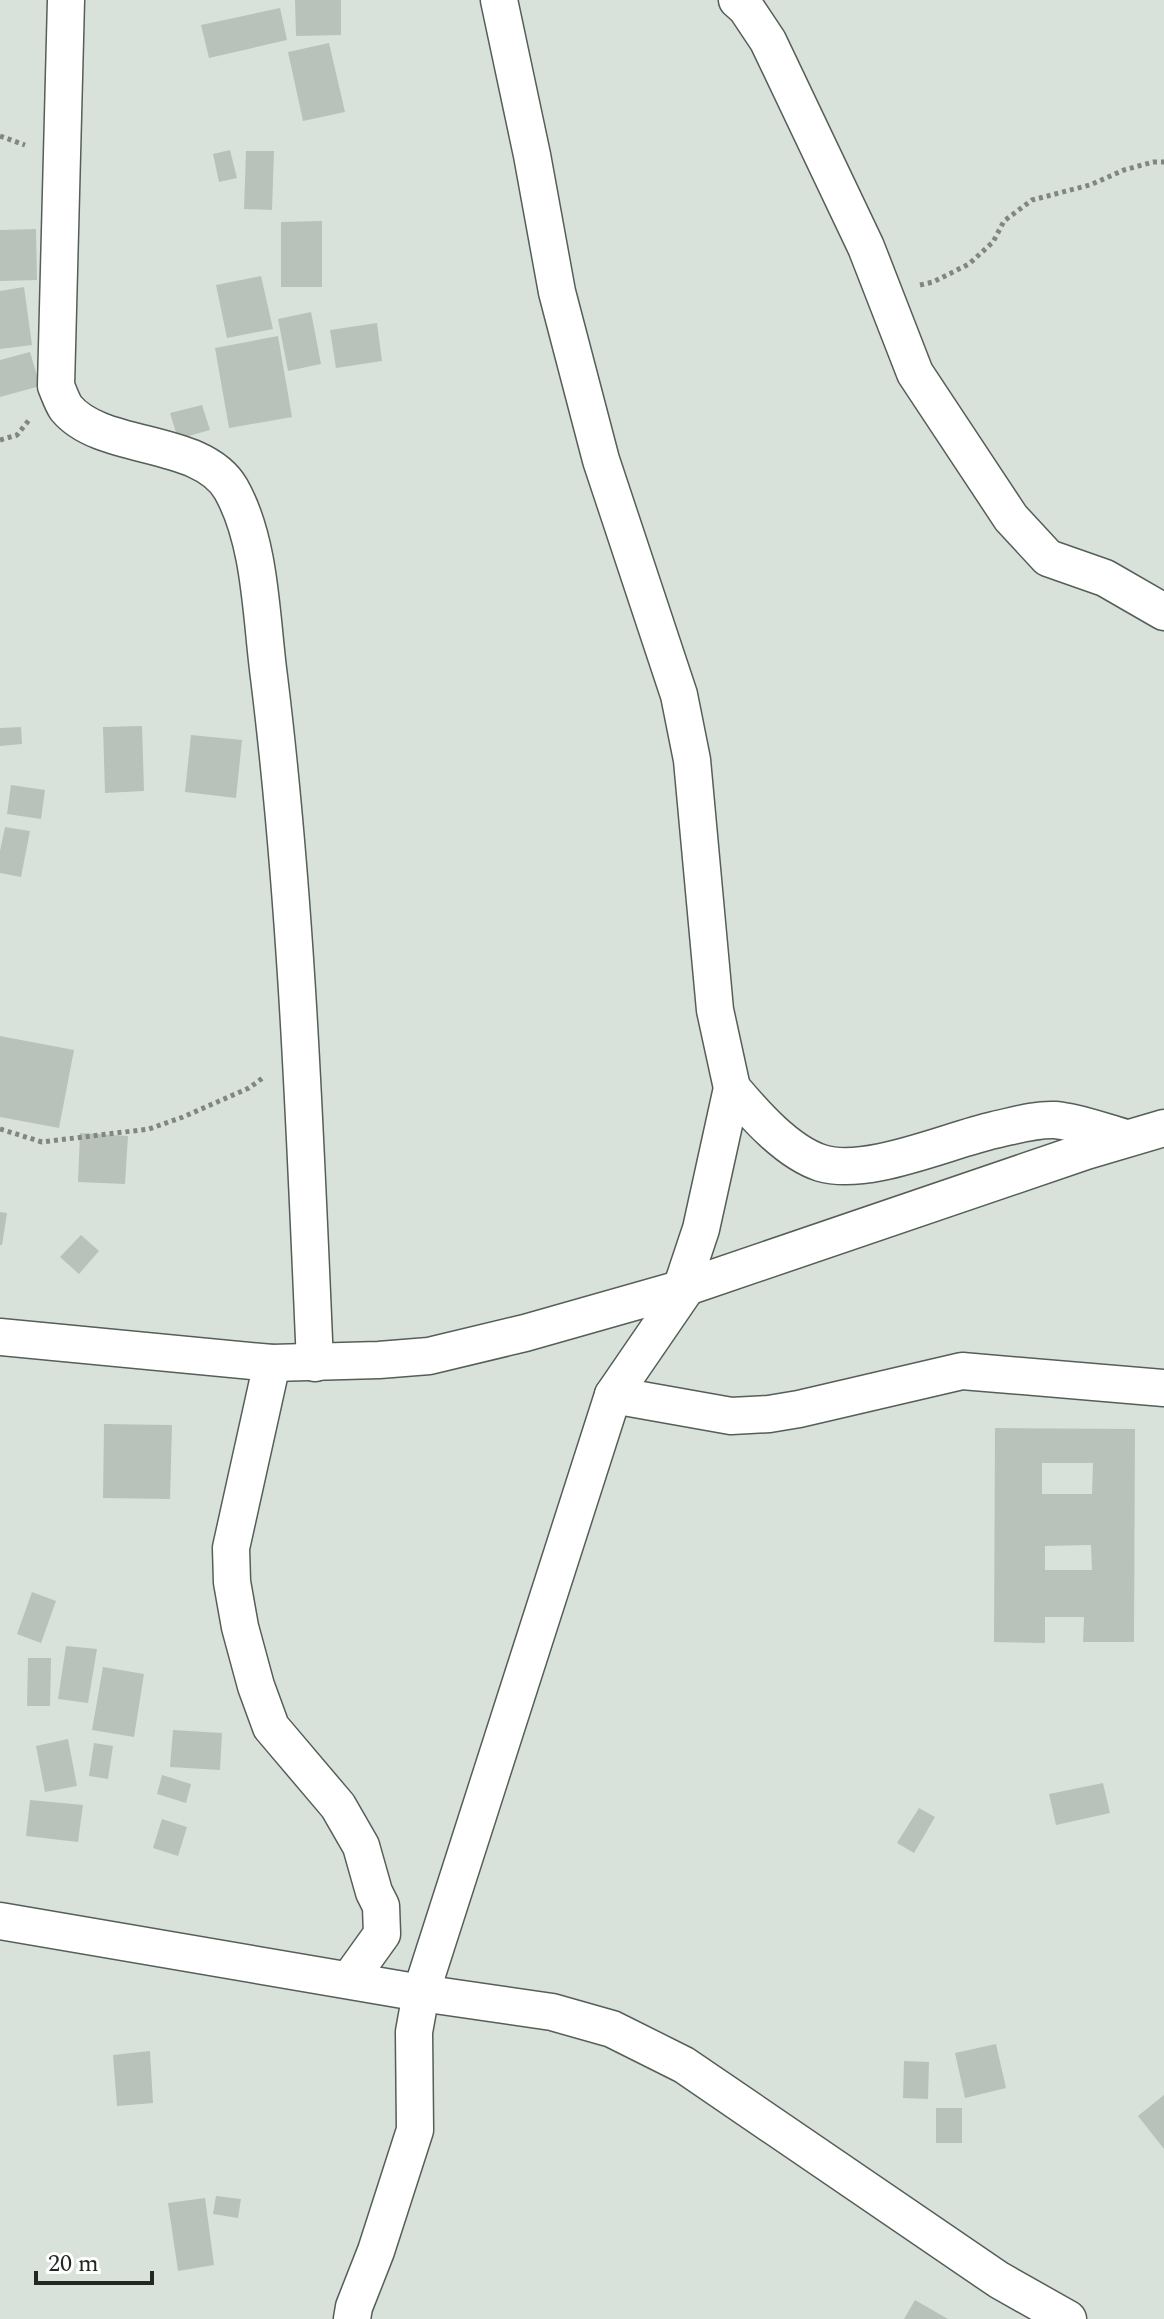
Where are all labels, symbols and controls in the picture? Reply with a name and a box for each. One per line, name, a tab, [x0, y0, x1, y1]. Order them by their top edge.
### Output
scale bar	[36, 2235, 152, 2285]
text: 20 m	[48, 2246, 99, 2282]

